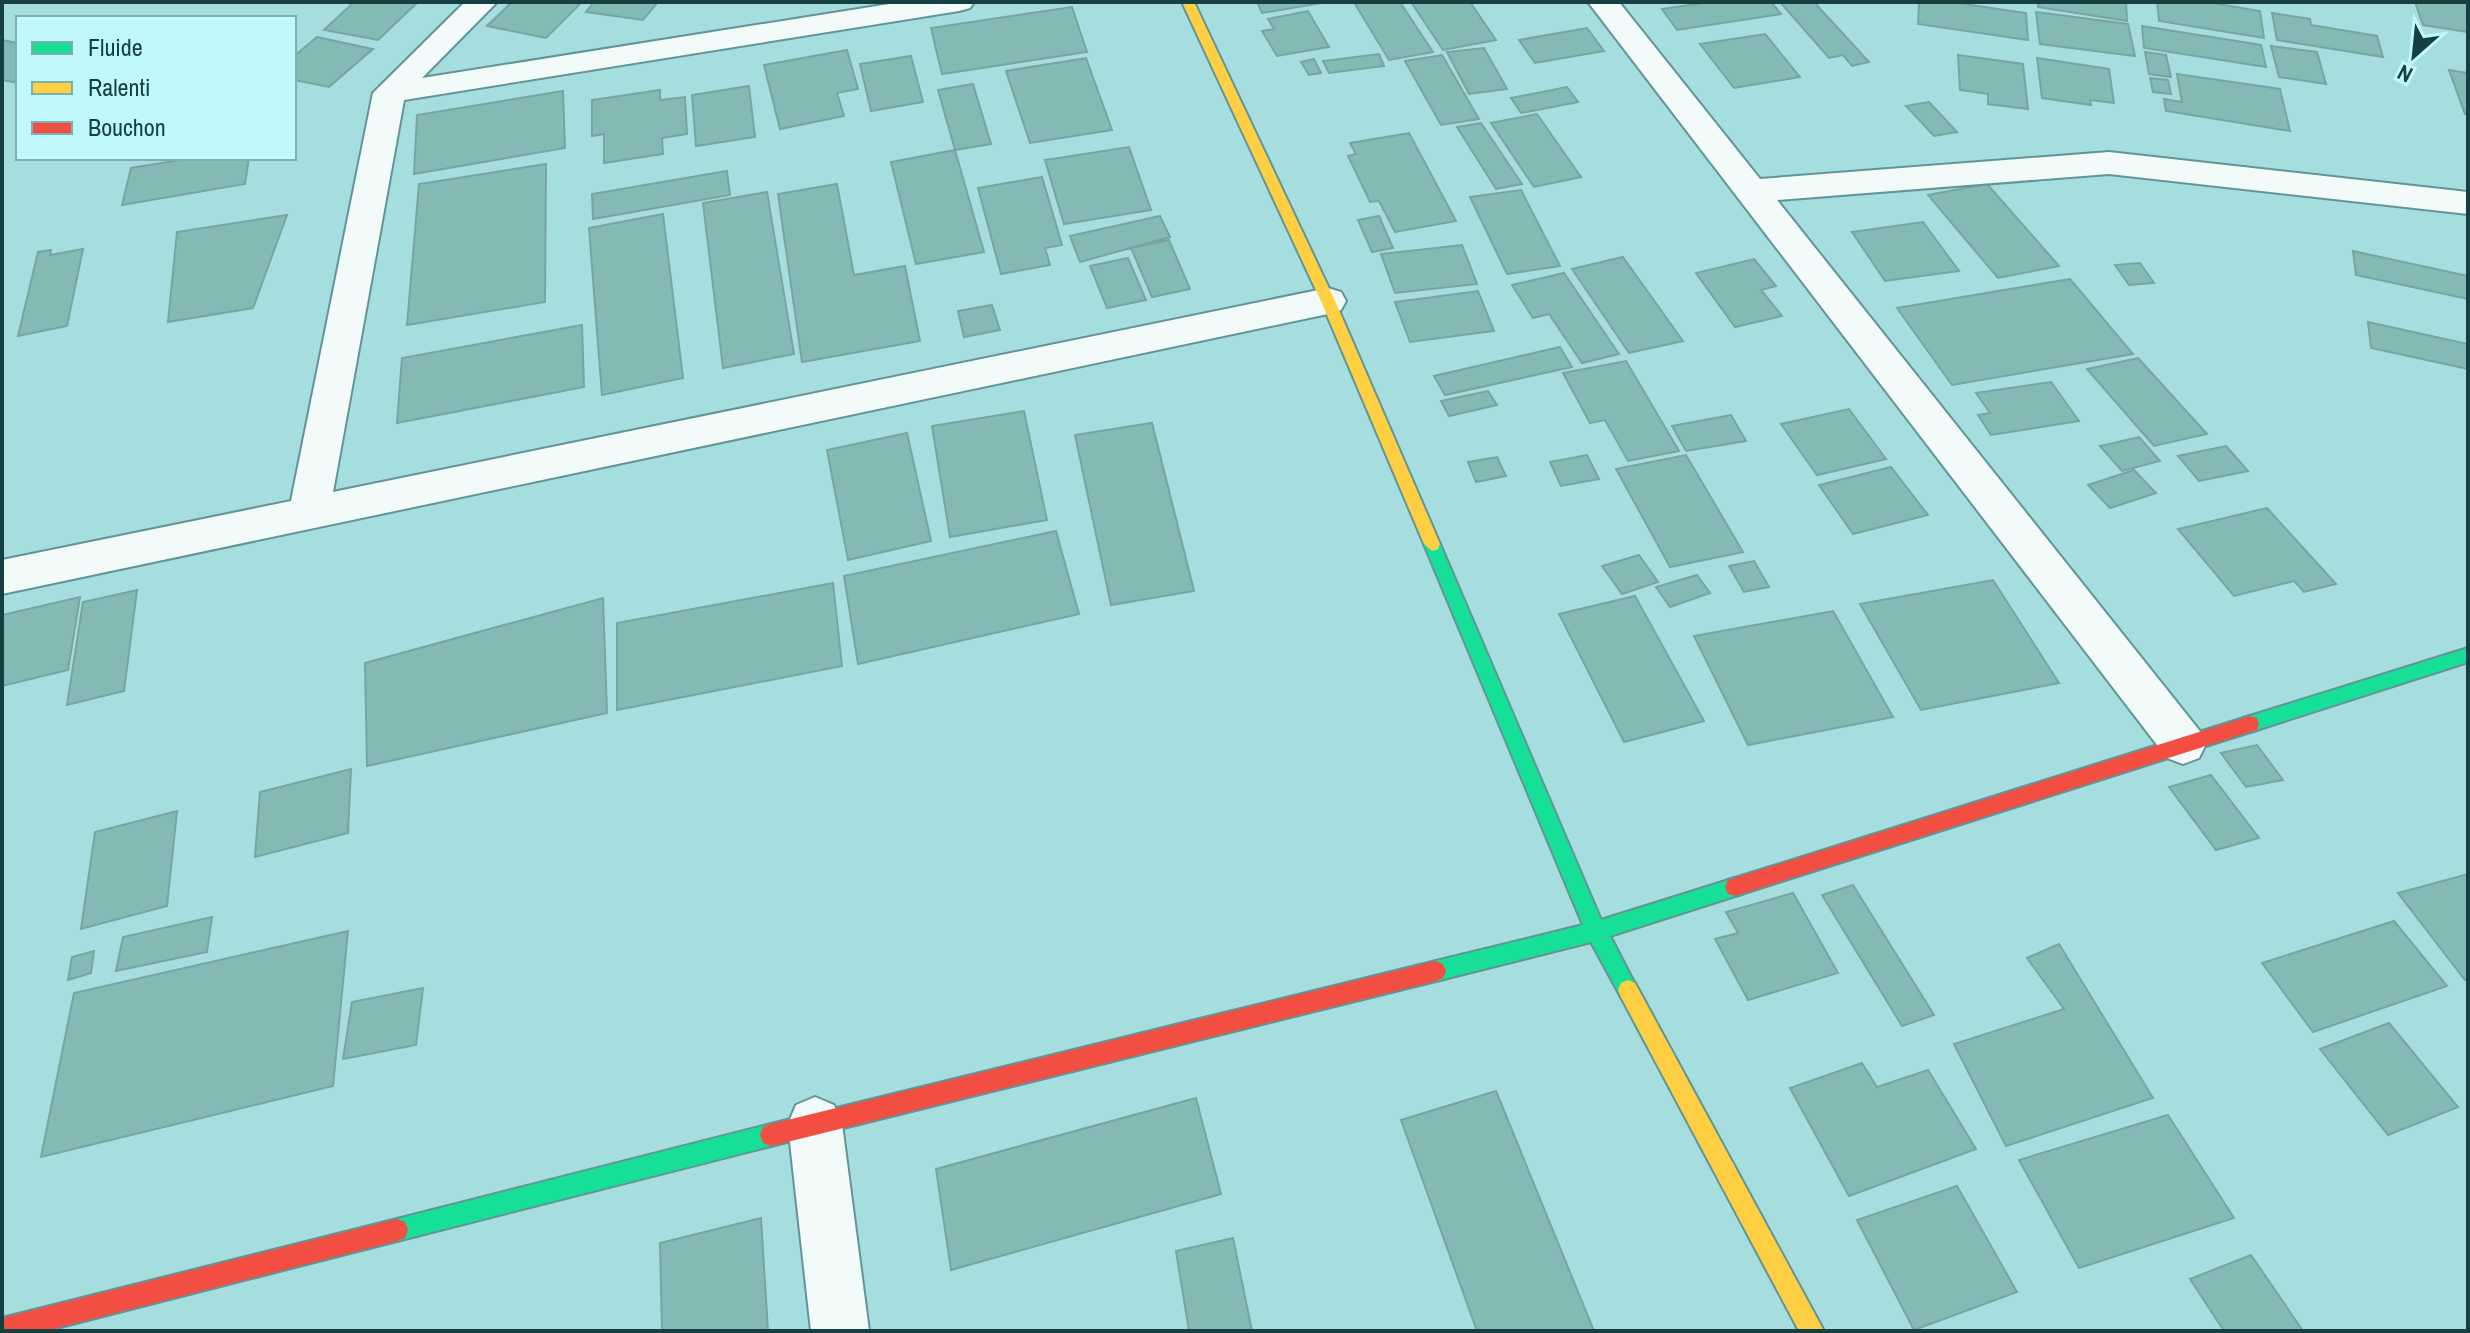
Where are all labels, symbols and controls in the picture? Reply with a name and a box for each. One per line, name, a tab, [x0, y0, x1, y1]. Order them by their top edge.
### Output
legend	[16, 16, 296, 160]
north arrow	[2374, 16, 2454, 96]
text: Fluide	[88, 31, 143, 63]
text: N	[2392, 57, 2418, 90]
text: Ralenti	[88, 71, 150, 103]
text: Bouchon	[88, 111, 166, 143]

